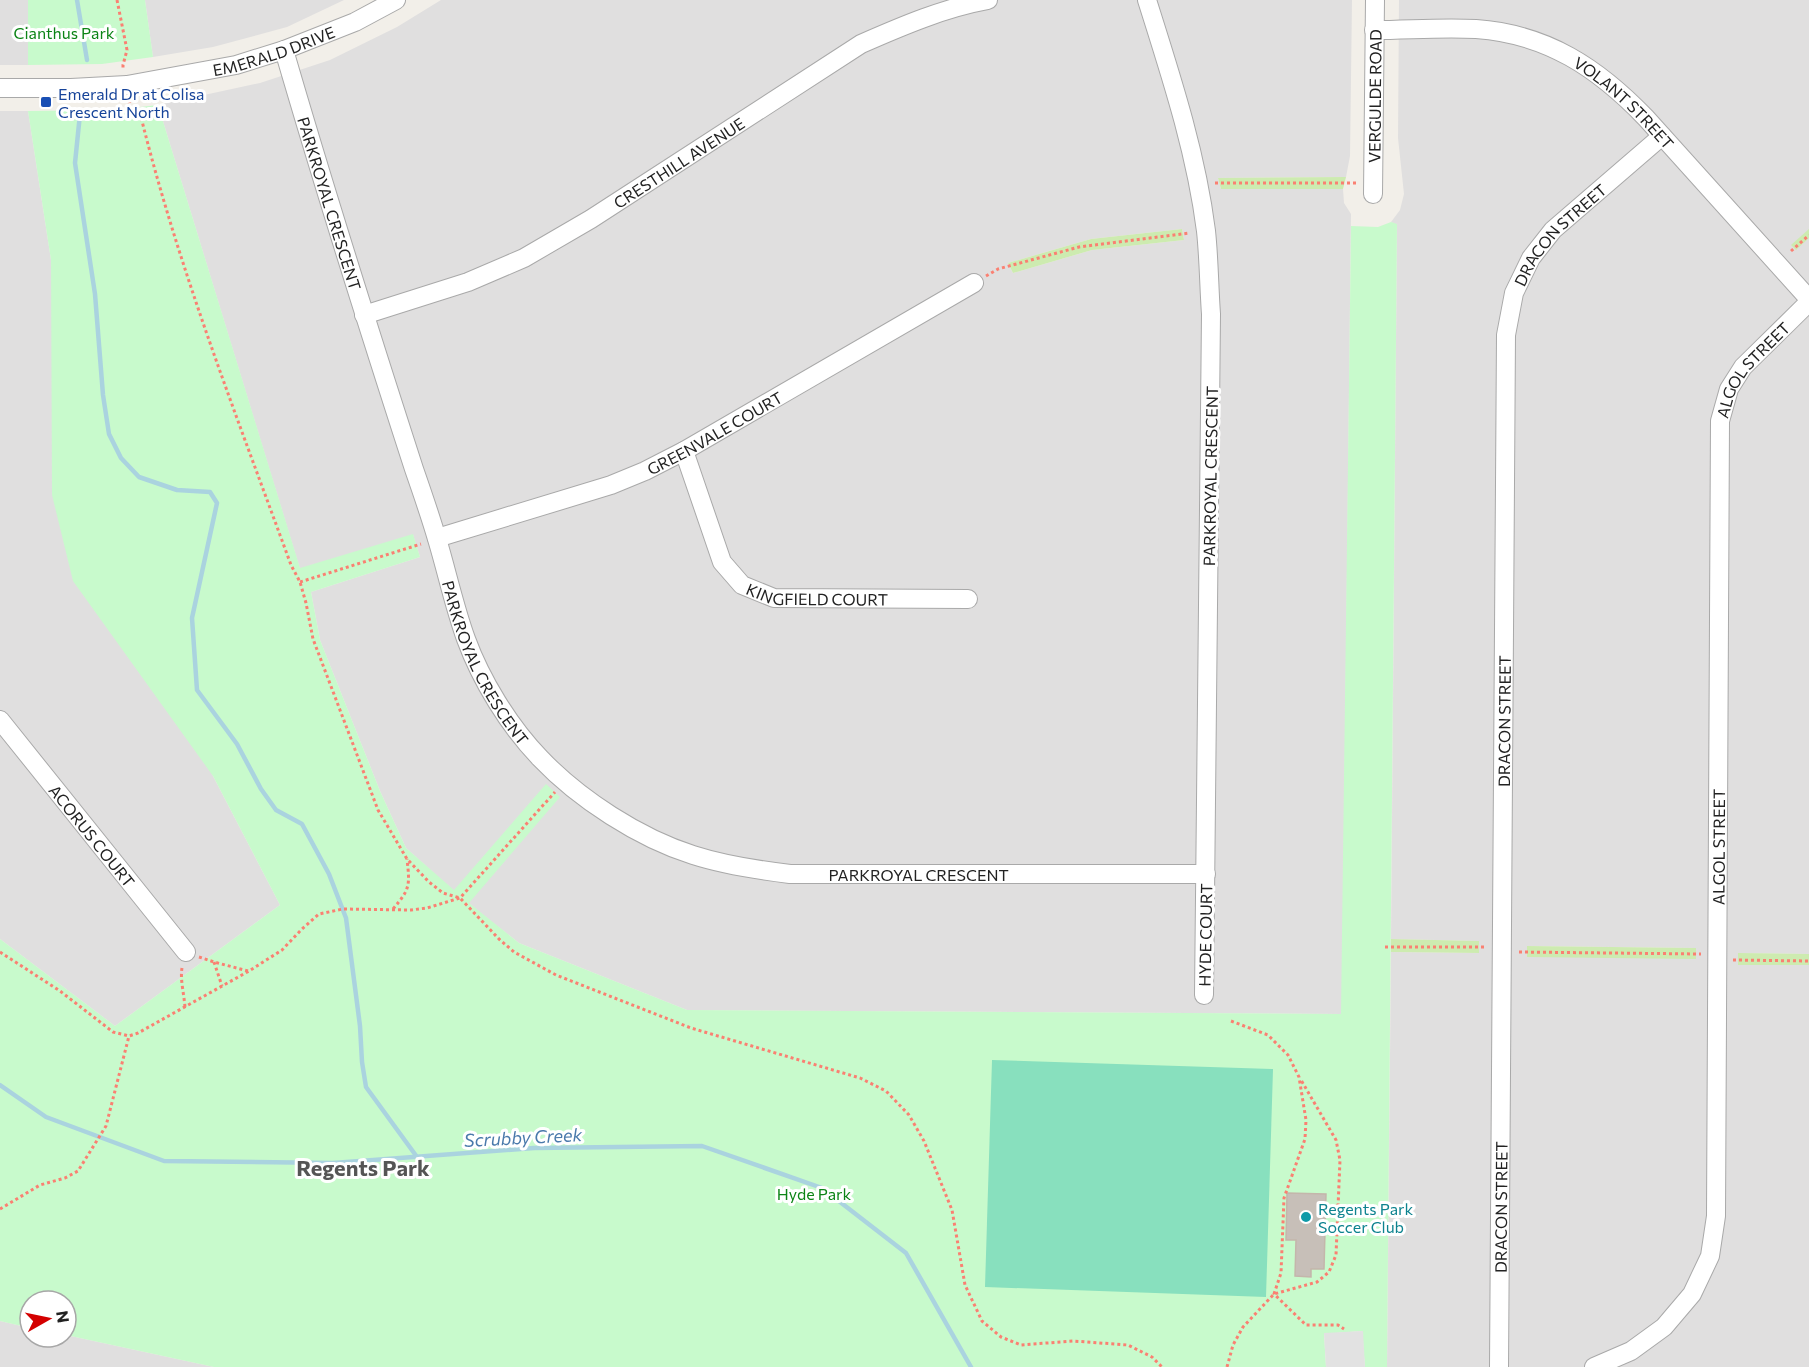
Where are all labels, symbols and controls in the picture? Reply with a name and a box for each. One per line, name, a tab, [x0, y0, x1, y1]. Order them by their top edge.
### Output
street label: EMERALD DRIVE	[211, 21, 337, 79]
park label: Cianthus Park	[13, 23, 115, 42]
street label: VERGULDE ROAD	[1364, 29, 1384, 163]
street label: VOLANT STREET	[1571, 52, 1678, 152]
place label: Emerald Dr at Colisa Crescent North	[58, 84, 204, 121]
marker: Emerald Dr at Colisa Crescent North	[39, 95, 53, 109]
street label: CRESTHILL AVENUE	[610, 113, 748, 212]
street label: PARKROYAL CRESCENT	[295, 114, 366, 292]
street label: DRACON STREET	[1510, 179, 1610, 289]
street label: ALGOL STREET	[1712, 317, 1793, 420]
street label: PARKROYAL CRESCENT	[1199, 386, 1221, 566]
street label: GREENVALE COURT	[643, 387, 786, 478]
street label: PARKROYAL CRESCENT	[439, 578, 533, 748]
street label: KINGFIELD COURT	[744, 578, 888, 608]
street label: DRACON STREET	[1493, 655, 1513, 787]
street label: ACORUS COURT	[46, 781, 139, 890]
street label: ALGOL STREET	[1708, 789, 1728, 905]
street label: PARKROYAL CRESCENT	[828, 865, 1009, 884]
street label: HYDE COURT	[1195, 883, 1215, 987]
water label: Scrubby Creek	[463, 1123, 584, 1151]
street label: DRACON STREET	[1490, 1141, 1510, 1273]
district label: Regents Park	[296, 1154, 430, 1181]
park label: Hyde Park	[777, 1184, 851, 1203]
place label: Regents Park Soccer Club	[1318, 1199, 1413, 1236]
marker: Regents Park Soccer Club	[1299, 1210, 1313, 1224]
north arrow	[18, 1289, 78, 1349]
text: N	[53, 1309, 74, 1324]

